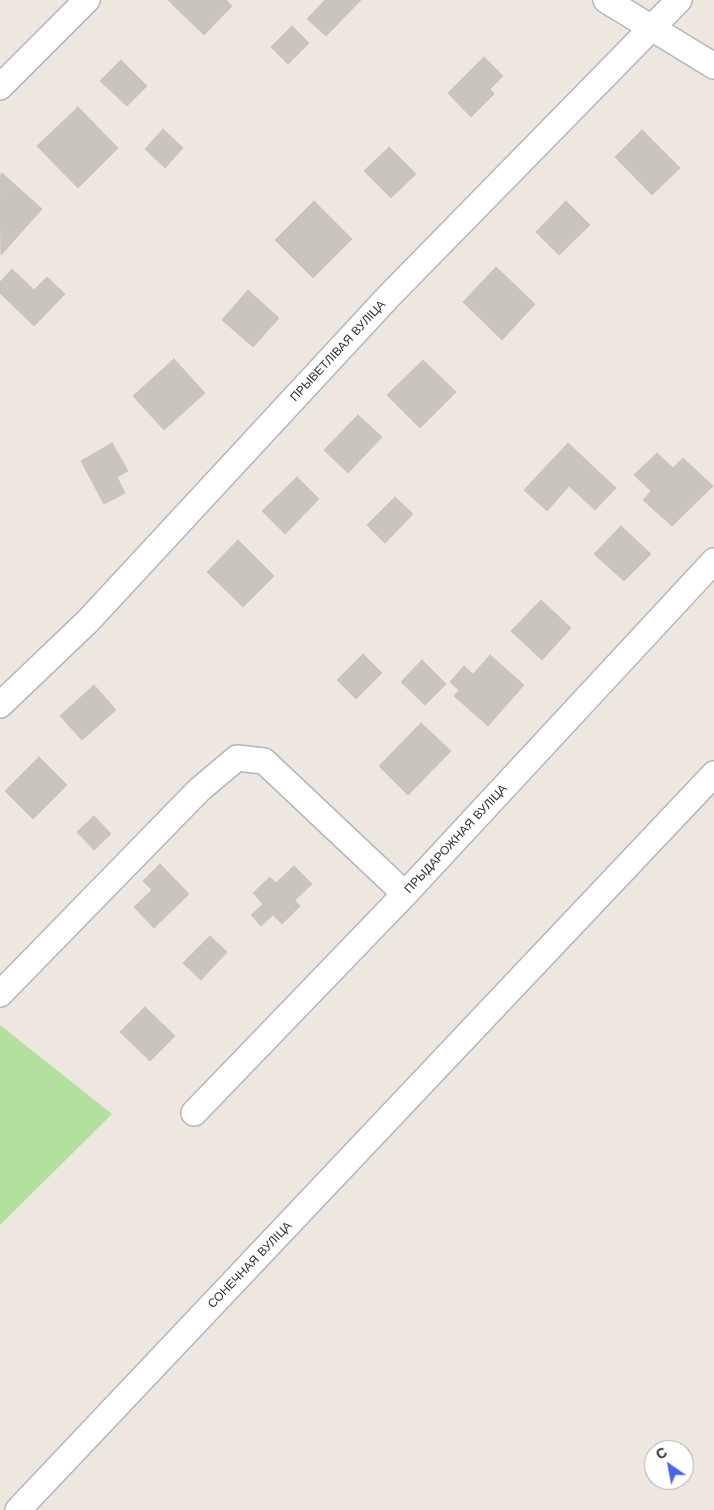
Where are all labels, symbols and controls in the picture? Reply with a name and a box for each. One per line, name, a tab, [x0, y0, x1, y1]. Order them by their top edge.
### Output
street label: ПРЫВЕТЛІВАЯ ВУЛІЦА	[287, 298, 389, 404]
street label: ПРЫДАРОЖНАЯ ВУЛІЦА	[402, 782, 510, 896]
street label: СОНЕЧНАЯ ВУЛІЦА	[205, 1219, 295, 1311]
north arrow	[644, 1440, 694, 1490]
text: С	[653, 1444, 670, 1463]

